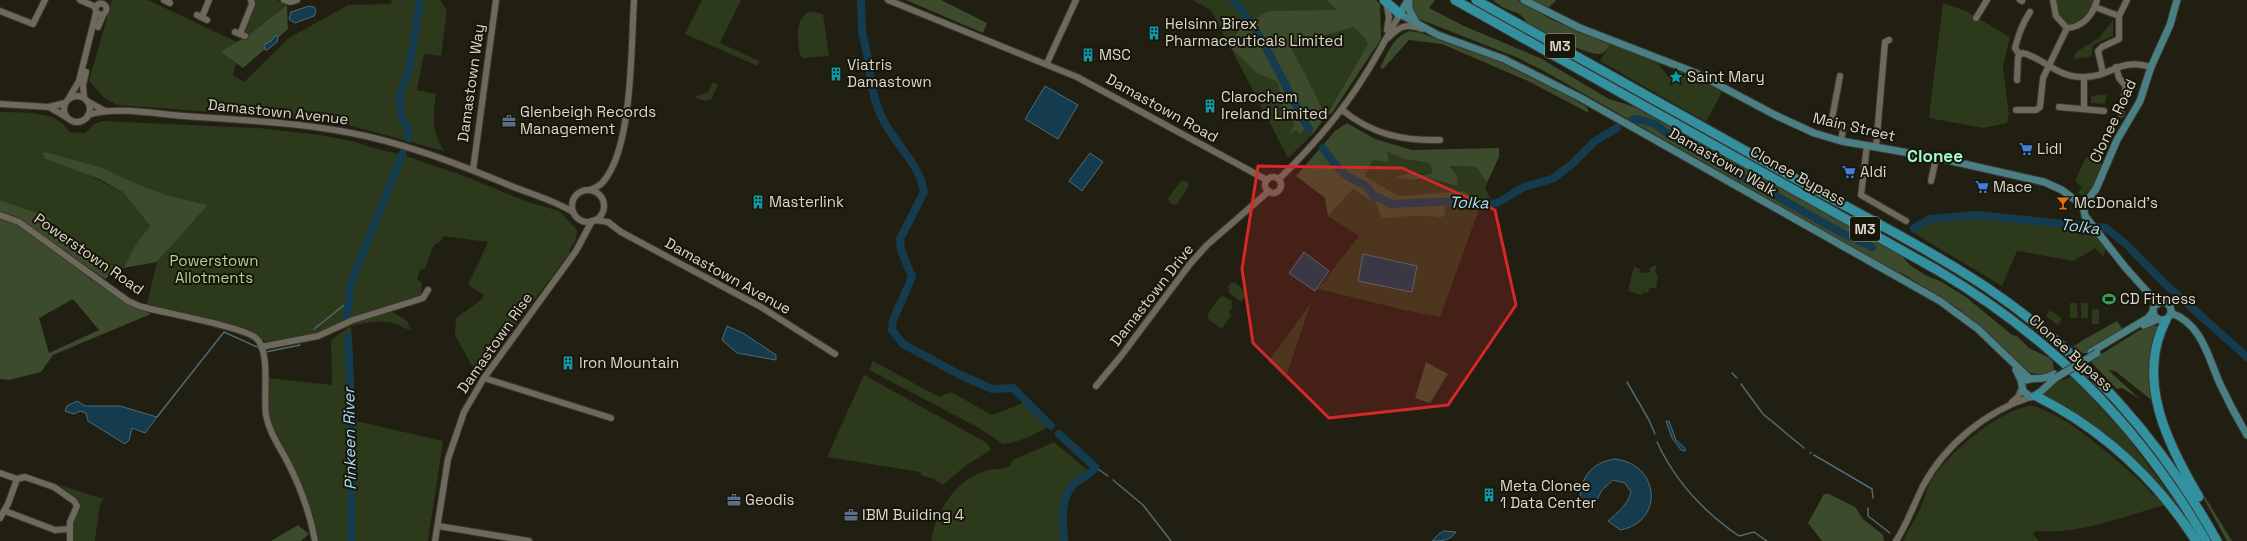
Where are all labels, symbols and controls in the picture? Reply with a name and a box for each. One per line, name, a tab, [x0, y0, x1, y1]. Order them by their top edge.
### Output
place label: Helsinn Birex Pharmaceuticals Limited	[1165, 14, 1343, 50]
street label: Damastown Way	[453, 23, 488, 143]
building icon: Helsinn Birex Pharmaceuticals Limited	[1146, 25, 1162, 41]
road number: M3	[1545, 34, 1575, 58]
place label: MSC	[1099, 45, 1131, 64]
building icon: MSC	[1080, 47, 1096, 63]
place label: Viatris Damastown	[847, 55, 932, 91]
building icon: Viatris Damastown	[828, 66, 844, 82]
place label: Saint Mary	[1687, 67, 1765, 86]
street label: Damastown Road	[1103, 69, 1222, 146]
place icon: Saint Mary	[1668, 69, 1684, 85]
street label: Clonee Road	[2085, 76, 2140, 166]
place label: Clarochem Ireland Limited	[1221, 87, 1328, 123]
street label: Damastown Avenue	[207, 95, 349, 128]
building icon: Clarochem Ireland Limited	[1202, 98, 1218, 114]
place label: Glenbeigh Records Management	[520, 102, 656, 138]
street label: Main Street	[1811, 108, 1897, 145]
office icon: Glenbeigh Records Management	[501, 113, 517, 129]
street label: Damastown Walk	[1666, 123, 1781, 200]
place label: Lidl	[2037, 139, 2062, 158]
street label: Clonee Bypass	[1747, 141, 1850, 210]
supermarket icon: Lidl	[2018, 141, 2034, 157]
district label: Clonee	[1907, 145, 1963, 167]
place label: Aldi	[1860, 162, 1886, 181]
supermarket icon: Aldi	[1841, 164, 1857, 180]
place label: Mace	[1993, 177, 2032, 196]
supermarket icon: Mace	[1974, 179, 1990, 195]
place label: Masterlink	[769, 192, 844, 211]
water label: Tolka	[1449, 192, 1490, 213]
place label: McDonald’s	[2074, 193, 2158, 212]
building icon: Masterlink	[750, 194, 766, 210]
bar icon: McDonald’s	[2055, 195, 2071, 211]
street label: Powerstown Road	[31, 209, 148, 299]
water label: Tolka	[2059, 214, 2101, 239]
road number: M3	[1850, 217, 1880, 241]
street label: Damastown Avenue	[662, 233, 795, 318]
street label: Damastown Drive	[1106, 240, 1197, 350]
park label: Powerstown Allotments	[170, 251, 258, 287]
street label: Damastown Rise	[453, 289, 536, 397]
place label: CD Fitness	[2120, 289, 2196, 308]
sports icon: CD Fitness	[2101, 291, 2117, 307]
street label: Clonee Bypass	[2025, 310, 2117, 395]
place label: Iron Mountain	[579, 353, 679, 372]
building icon: Iron Mountain	[560, 355, 576, 371]
water label: Pinkeen River	[338, 386, 361, 490]
place label: Meta Clonee 1 Data Center	[1500, 476, 1597, 512]
building icon: Meta Clonee 1 Data Center	[1481, 487, 1497, 503]
place label: Geodis	[745, 490, 794, 509]
office icon: Geodis	[726, 492, 742, 508]
place label: IBM Building 4	[862, 505, 964, 524]
office icon: IBM Building 4	[843, 507, 859, 523]

